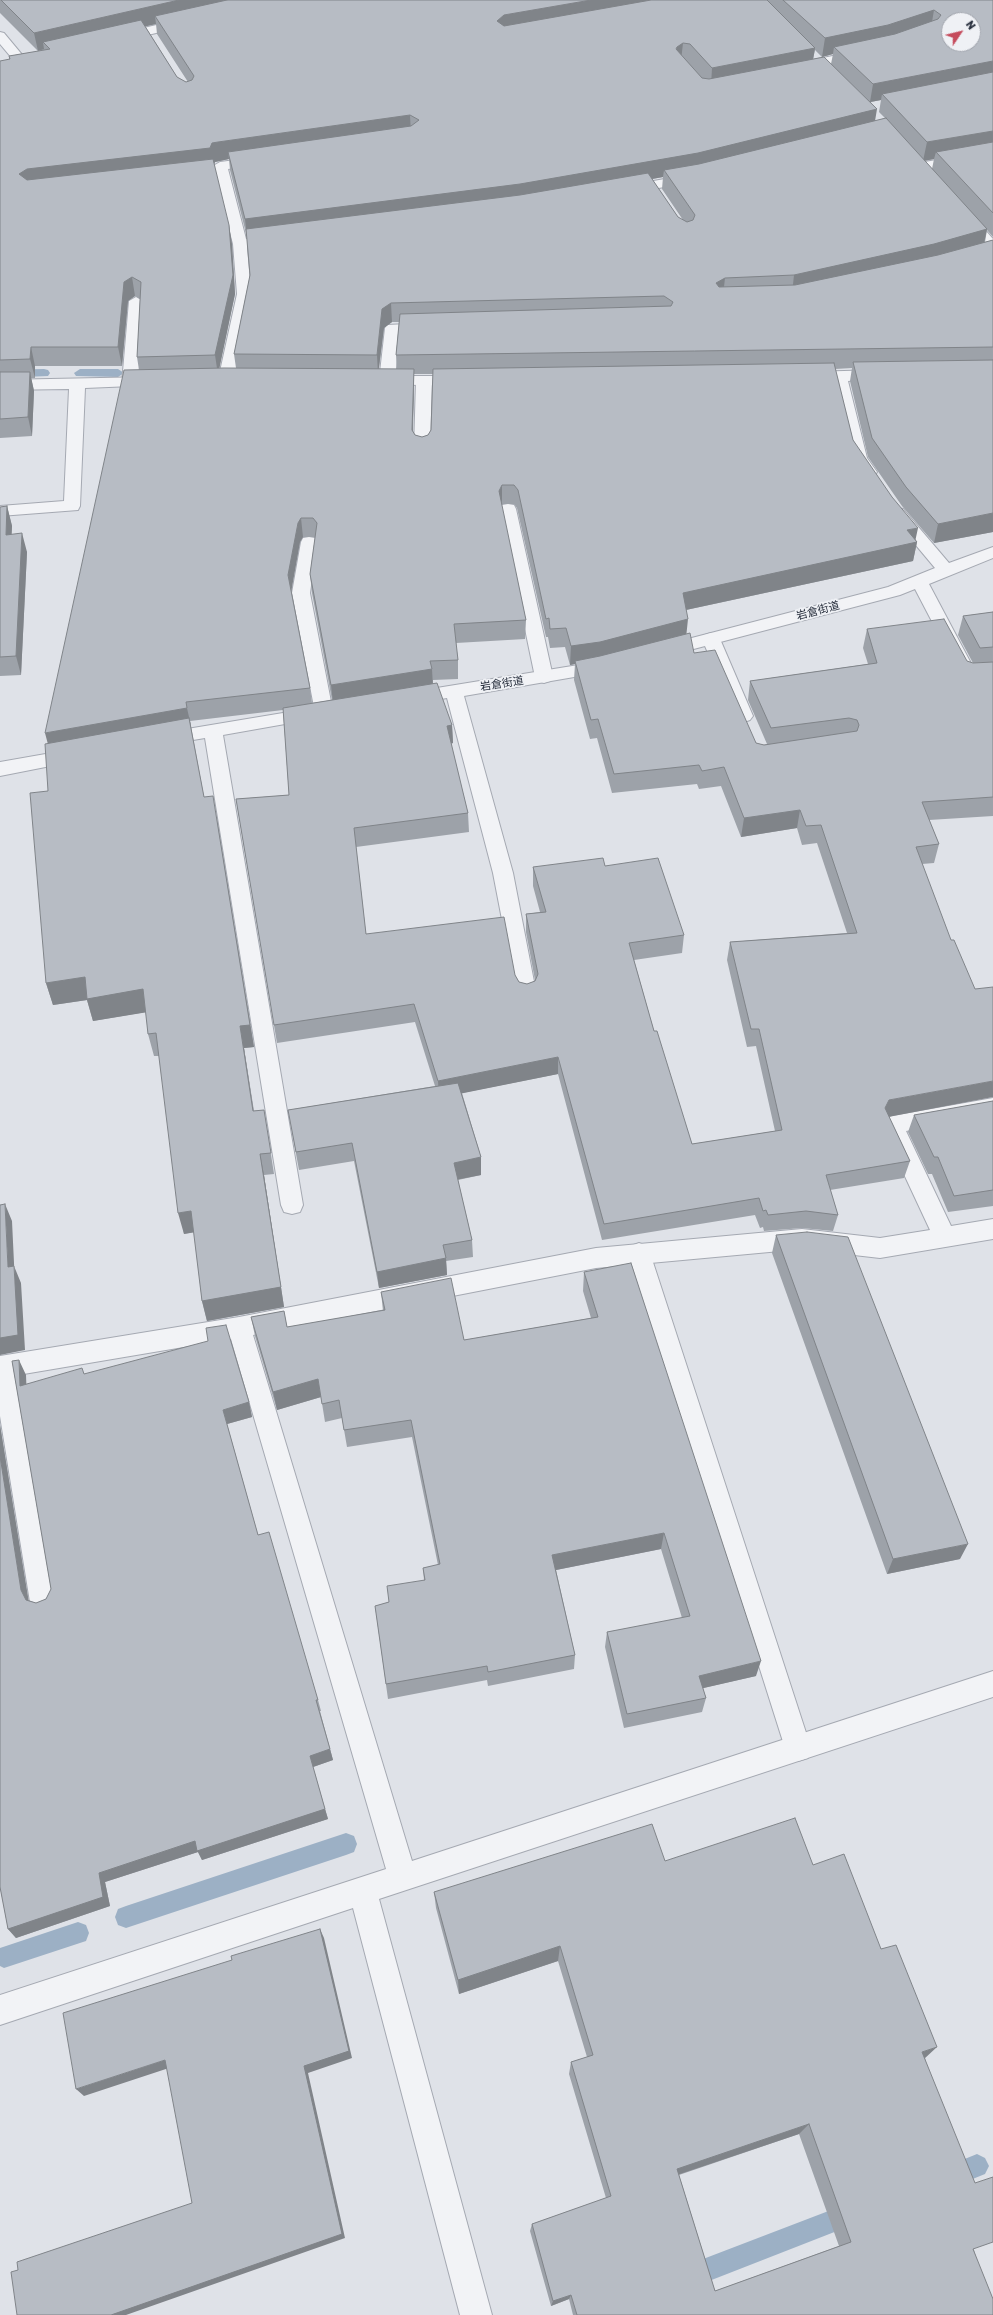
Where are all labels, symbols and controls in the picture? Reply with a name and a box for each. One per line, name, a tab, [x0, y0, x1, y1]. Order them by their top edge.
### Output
north arrow	[941, 12, 981, 52]
text: N	[963, 18, 978, 32]
street label: 岩倉街道	[795, 599, 841, 623]
street label: 岩倉街道	[479, 674, 525, 694]

